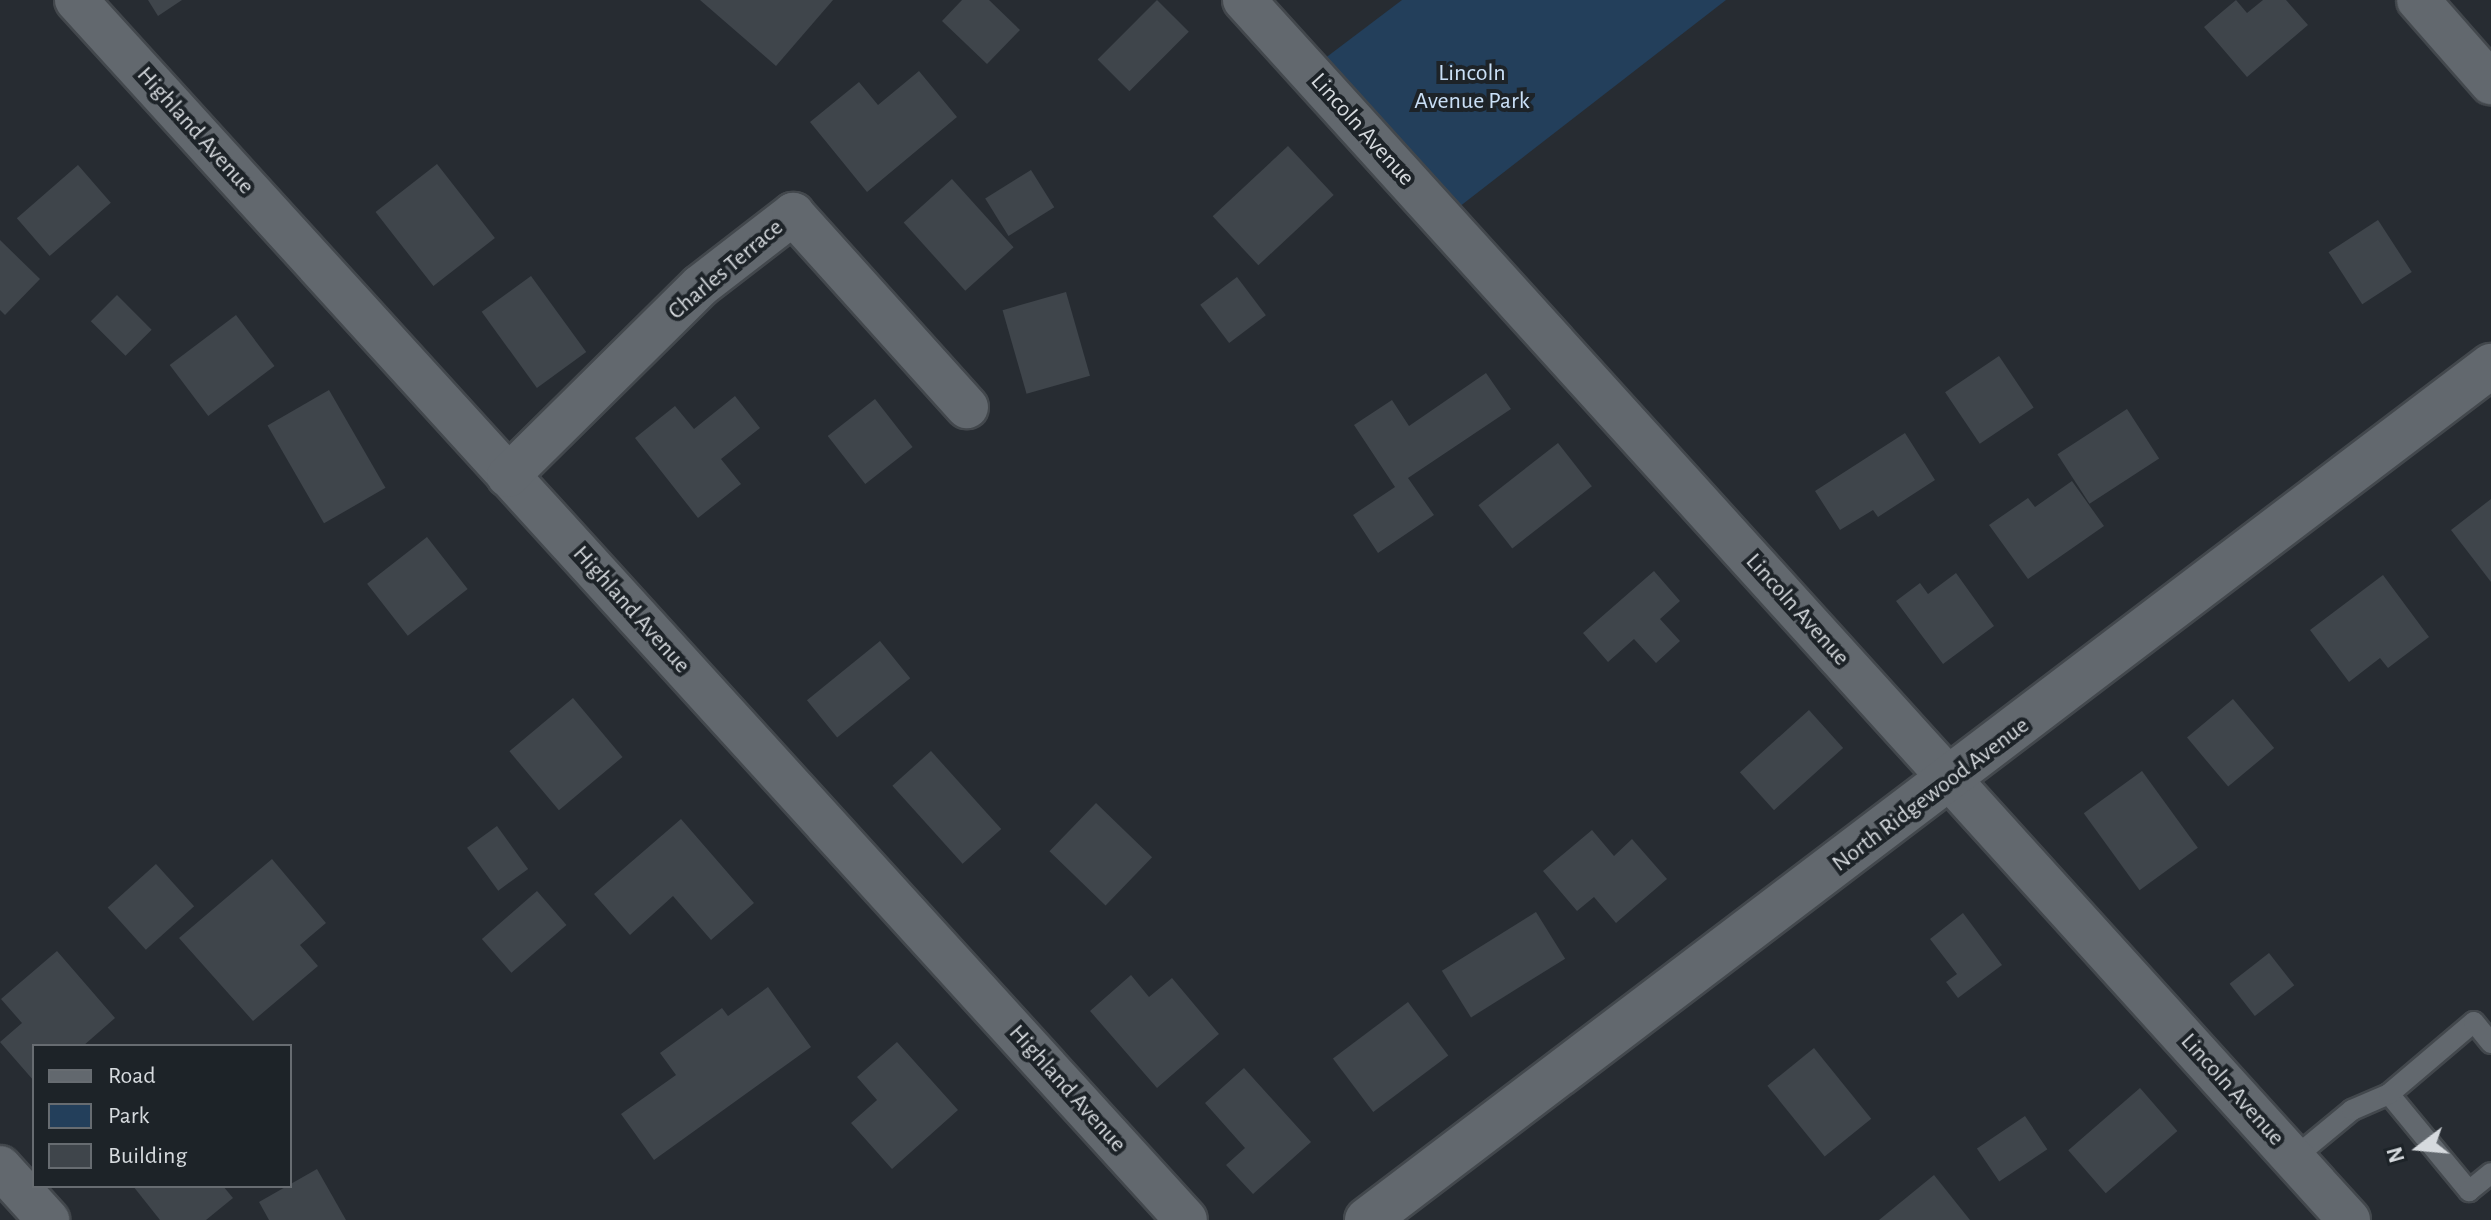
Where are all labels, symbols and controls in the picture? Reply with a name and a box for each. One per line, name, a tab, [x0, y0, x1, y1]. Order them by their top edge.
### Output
park label: Lincoln Avenue Park	[1414, 60, 1530, 116]
street label: Highland Avenue	[130, 61, 260, 201]
street label: Lincoln Avenue	[1304, 68, 1420, 192]
street label: Charles Terrace	[663, 214, 789, 326]
street label: Highland Avenue	[566, 540, 696, 680]
street label: Lincoln Avenue	[1739, 548, 1855, 672]
street label: North Ridgewood Avenue	[1827, 711, 2035, 879]
street label: Highland Avenue	[1002, 1019, 1132, 1159]
street label: Lincoln Avenue	[2174, 1028, 2290, 1152]
legend	[32, 1044, 292, 1188]
text: Road	[108, 1064, 156, 1088]
text: Park	[108, 1104, 149, 1128]
north arrow	[2379, 1108, 2459, 1188]
text: Building	[108, 1144, 187, 1168]
text: N	[2383, 1144, 2409, 1165]

